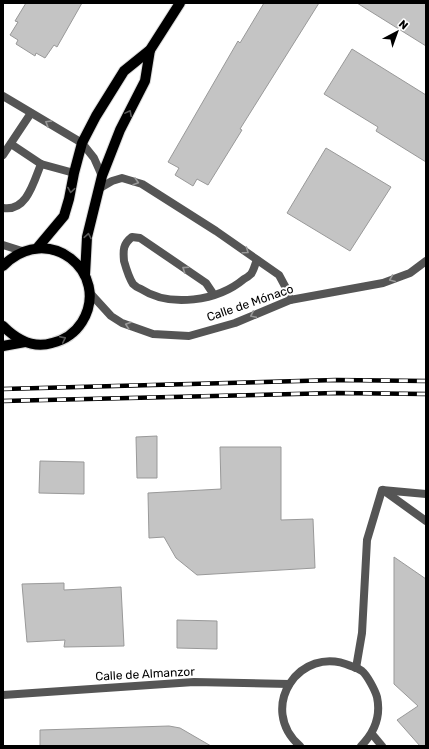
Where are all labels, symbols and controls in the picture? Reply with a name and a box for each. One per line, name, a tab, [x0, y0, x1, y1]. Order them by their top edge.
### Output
north arrow	[377, 12, 417, 52]
text: N	[396, 17, 411, 32]
one-way arrow	[124, 110, 131, 117]
one-way arrow	[45, 121, 52, 128]
one-way arrow	[132, 177, 139, 186]
one-way arrow	[67, 186, 76, 193]
one-way arrow	[83, 233, 92, 239]
one-way arrow	[241, 246, 248, 253]
one-way arrow	[183, 267, 190, 274]
one-way arrow	[389, 275, 396, 283]
street label: Calle de Mónaco	[205, 282, 295, 324]
one-way arrow	[250, 310, 258, 318]
one-way arrow	[125, 321, 132, 330]
one-way arrow	[59, 336, 66, 344]
street label: Calle de Almanzor	[95, 664, 196, 684]

